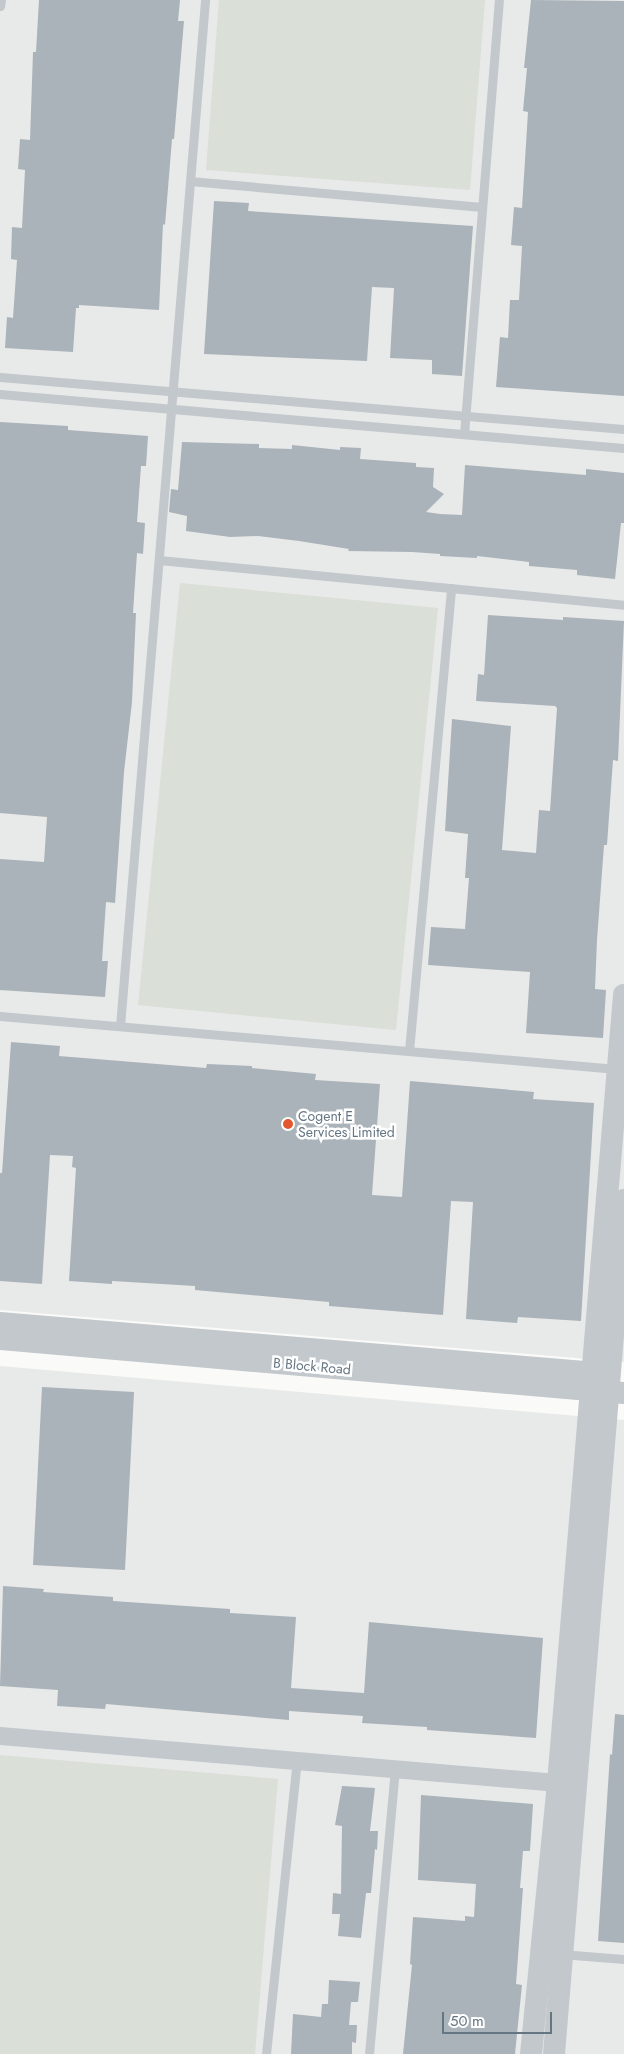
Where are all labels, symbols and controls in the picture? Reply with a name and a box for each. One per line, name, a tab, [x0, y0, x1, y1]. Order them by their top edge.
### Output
place label: Cogent E Services Limited	[298, 1108, 395, 1140]
marker: Cogent E Services Limited	[282, 1118, 294, 1130]
street label: B Block Road	[272, 1354, 352, 1378]
scale bar	[444, 2002, 554, 2034]
text: 50 m	[450, 2010, 484, 2032]

